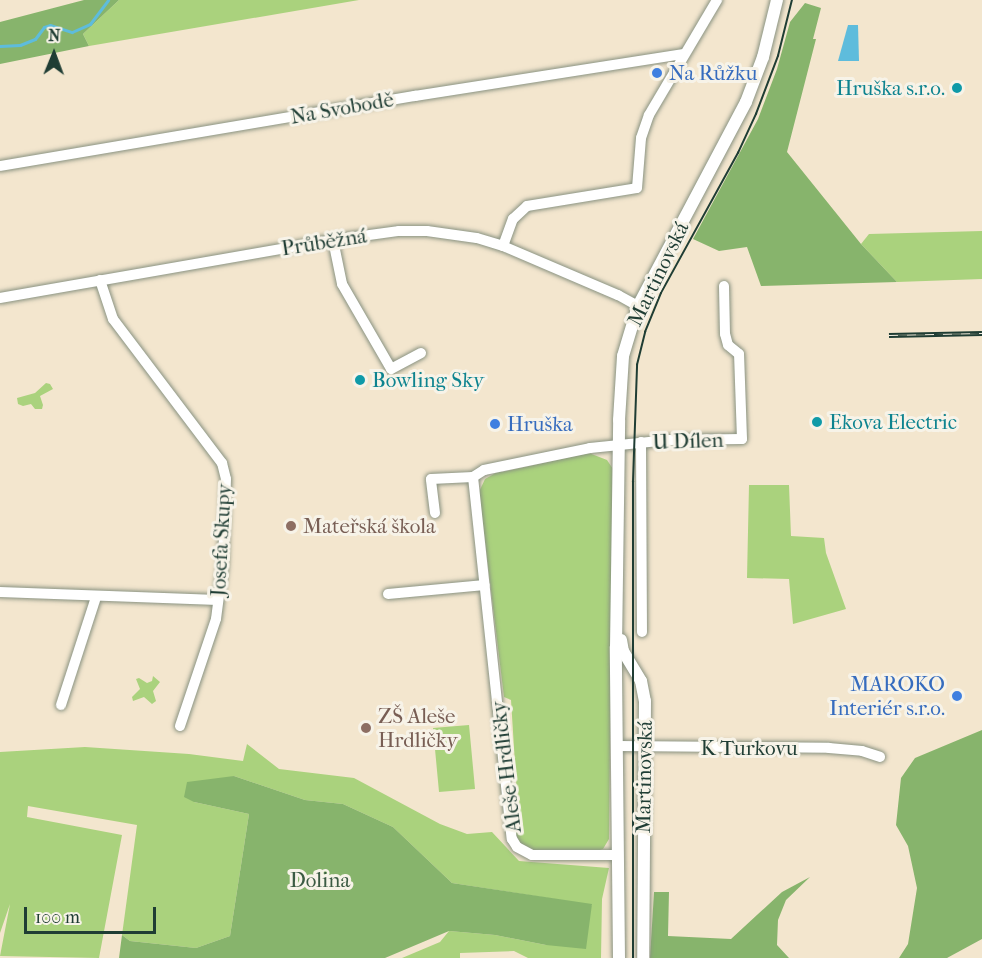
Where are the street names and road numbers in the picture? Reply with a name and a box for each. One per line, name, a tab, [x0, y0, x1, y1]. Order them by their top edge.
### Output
street label: Na Svobodě	[288, 87, 396, 129]
street label: Martinovská	[622, 218, 694, 330]
street label: Průběžná	[280, 223, 368, 261]
street label: U Dílen	[652, 427, 724, 455]
street label: Josefa Skupy	[205, 483, 237, 597]
street label: Aleše Hrdličky	[485, 700, 527, 834]
street label: Martinovská	[630, 720, 658, 834]
street label: K Turkovu	[700, 735, 798, 761]

